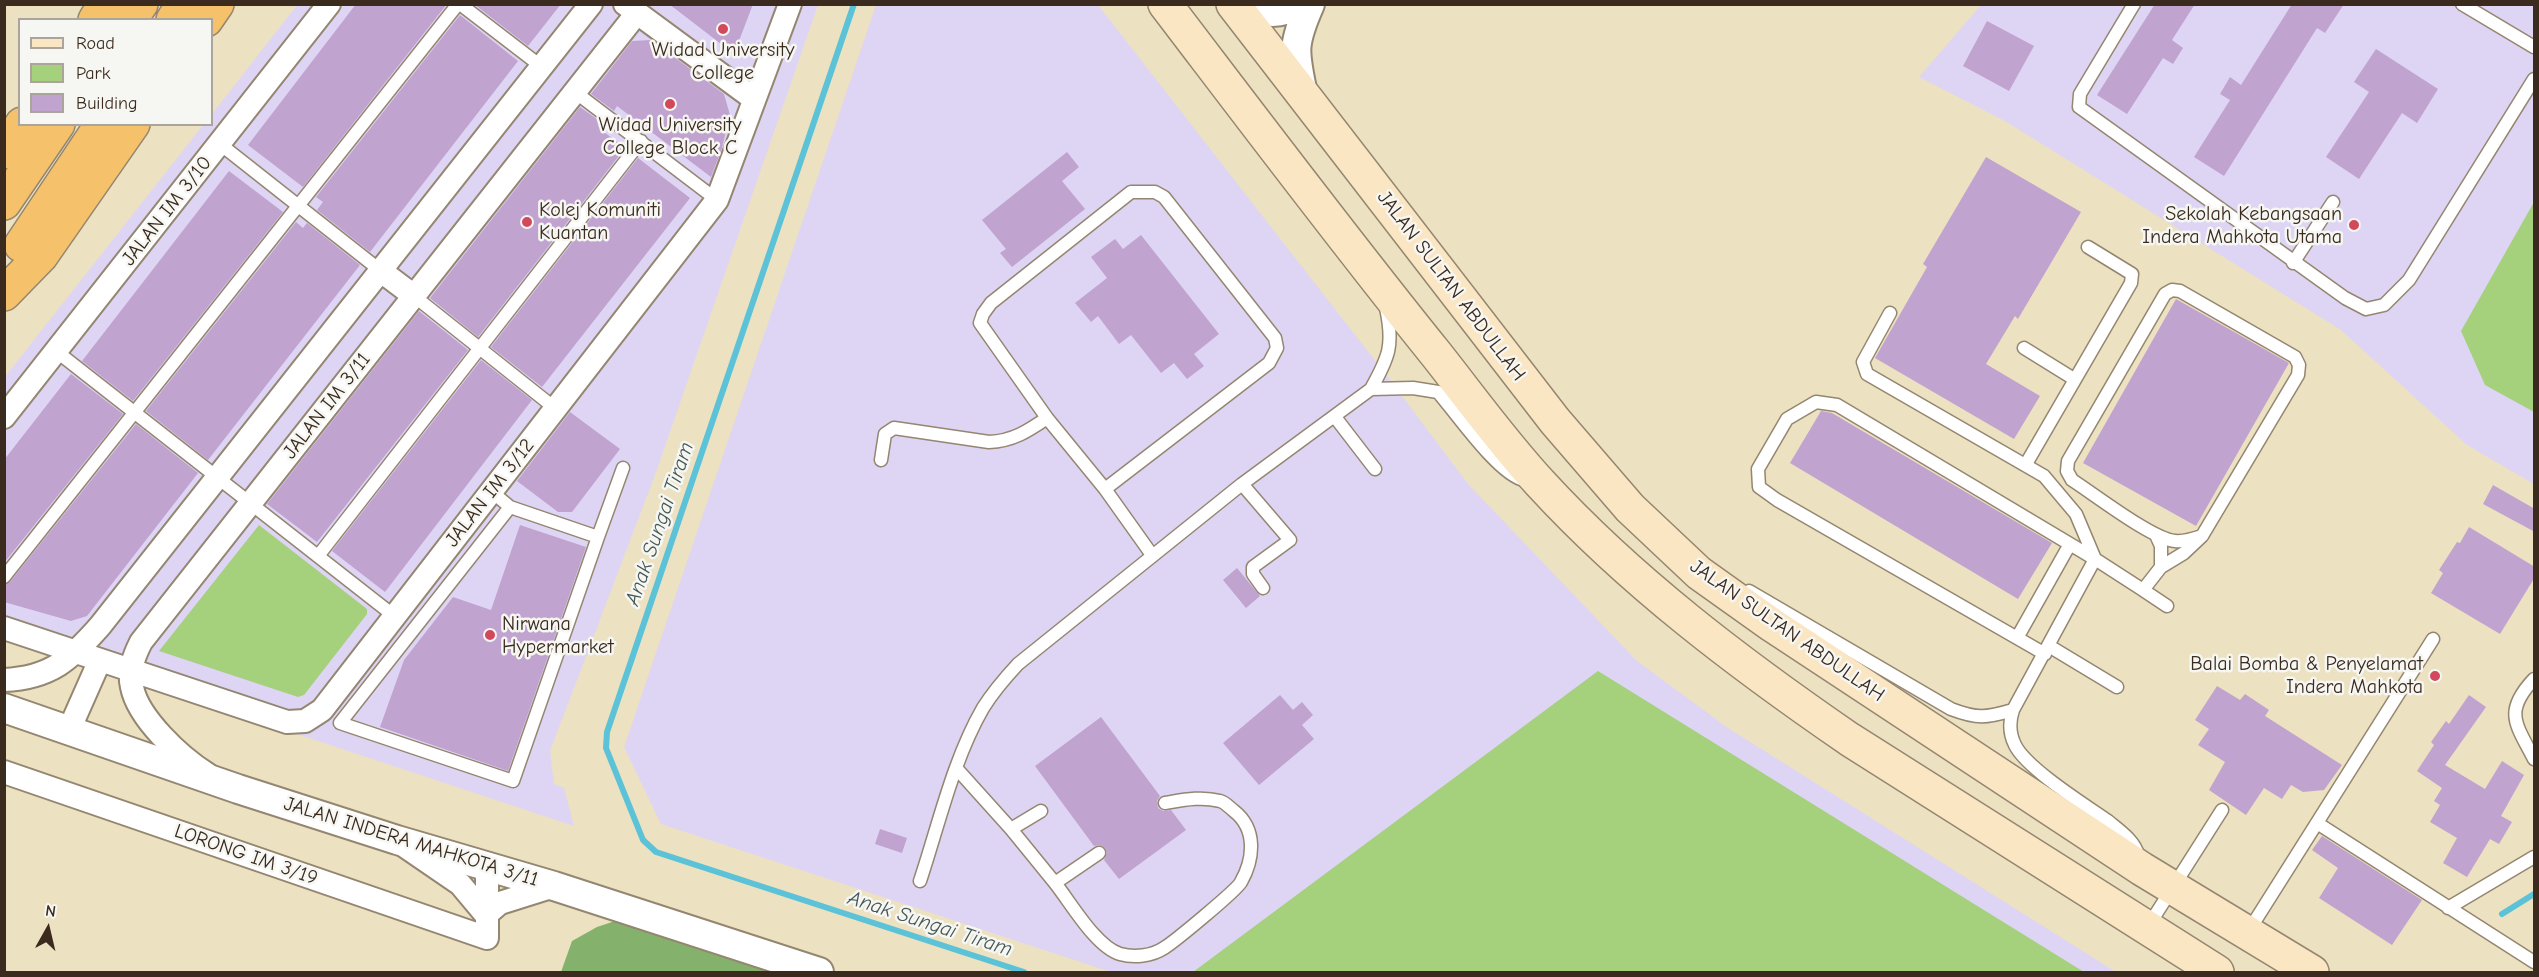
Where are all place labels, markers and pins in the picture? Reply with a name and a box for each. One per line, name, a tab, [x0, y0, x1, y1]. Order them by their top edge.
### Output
marker: Widad University College	[716, 22, 730, 36]
place label: Widad University College	[652, 38, 794, 85]
marker: Widad University College Block C	[663, 97, 677, 111]
place label: Widad University College Block C	[599, 113, 741, 160]
place label: Kolej Komuniti Kuantan	[539, 198, 661, 245]
place label: Sekolah Kebangsaan Indera Mahkota Utama	[2142, 202, 2342, 249]
marker: Kolej Komuniti Kuantan	[520, 215, 534, 229]
marker: Sekolah Kebangsaan Indera Mahkota Utama	[2347, 218, 2361, 232]
place label: Nirwana Hypermarket	[502, 612, 614, 659]
marker: Nirwana Hypermarket	[483, 628, 497, 642]
place label: Balai Bomba & Penyelamat Indera Mahkota	[2190, 652, 2423, 699]
marker: Balai Bomba & Penyelamat Indera Mahkota	[2428, 669, 2442, 683]

